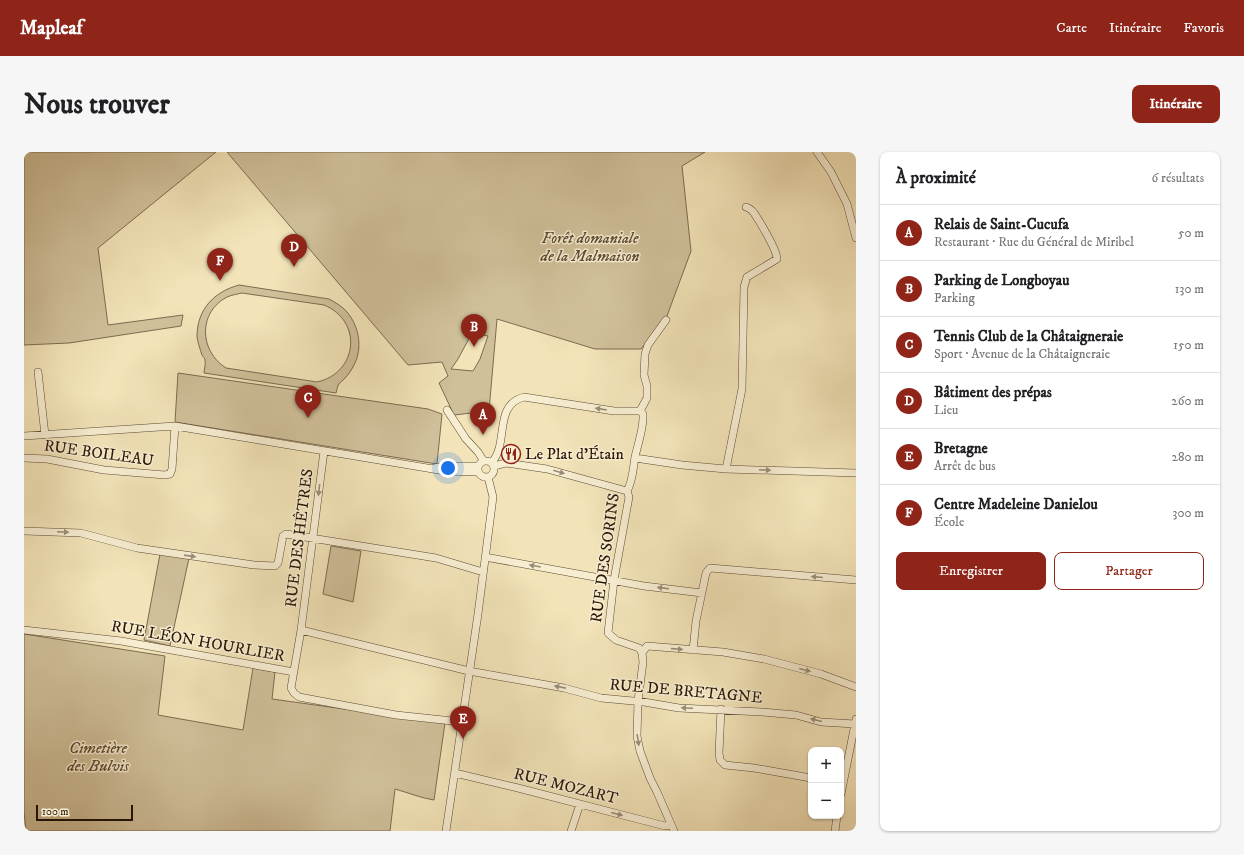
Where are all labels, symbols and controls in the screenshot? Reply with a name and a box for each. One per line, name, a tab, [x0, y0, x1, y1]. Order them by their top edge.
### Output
text: Mapleaf	[20, 17, 83, 40]
text: Carte	[1056, 19, 1087, 37]
text: Itinéraire	[1109, 19, 1162, 37]
text: Favoris	[1184, 19, 1224, 37]
button: Itinéraire	[1132, 85, 1220, 123]
text: Nous trouver	[24, 87, 170, 122]
text: À proximité	[896, 167, 976, 189]
text: 6 résultats	[1152, 170, 1204, 186]
text: Relais de Saint-Cucufa	[934, 215, 1069, 234]
text: A	[905, 225, 913, 241]
text: 50 m	[1178, 225, 1204, 241]
park label: Forêt domaniale de la Malmaison	[540, 228, 639, 266]
pin: D	[281, 234, 307, 267]
text: Restaurant · Rue du Général de Miribel	[934, 234, 1134, 250]
pin: F	[207, 248, 233, 281]
text: Parking de Longboyau	[934, 271, 1069, 290]
text: B	[905, 281, 913, 297]
text: 130 m	[1175, 281, 1204, 297]
text: Parking	[934, 290, 975, 306]
pin: B	[461, 314, 487, 347]
text: Tennis Club de la Châtaigneraie	[934, 327, 1123, 346]
text: C	[905, 337, 913, 353]
text: 150 m	[1173, 337, 1204, 353]
text: Sport · Avenue de la Châtaigneraie	[934, 346, 1110, 362]
text: Bâtiment des prépas	[934, 383, 1052, 402]
pin: C	[295, 385, 321, 418]
text: D	[904, 393, 914, 409]
text: 260 m	[1171, 393, 1204, 409]
pin: A	[470, 402, 496, 435]
text: Lieu	[934, 402, 958, 418]
one-way arrow	[595, 406, 607, 412]
street label: RUE BOILEAU	[43, 435, 155, 471]
text: Bretagne	[934, 439, 988, 458]
restaurant icon: Le Plat d'Étain	[500, 443, 522, 465]
place label: Le Plat d'Étain	[525, 444, 624, 464]
text: E	[904, 449, 914, 465]
text: 280 m	[1172, 449, 1204, 465]
your location	[438, 458, 458, 478]
text: Arrêt de bus	[934, 458, 996, 474]
street label: RUE DES HÊTRES	[281, 467, 317, 609]
one-way arrow	[759, 467, 771, 474]
one-way arrow	[554, 469, 566, 475]
one-way arrow	[316, 483, 322, 496]
street label: RUE DES SORINS	[586, 492, 624, 624]
text: Centre Madeleine Danielou	[934, 495, 1098, 514]
text: F	[905, 505, 913, 521]
text: 300 m	[1173, 505, 1204, 521]
text: École	[934, 514, 964, 530]
one-way arrow	[57, 529, 69, 536]
one-way arrow	[184, 552, 197, 559]
button: Enregistrer	[896, 552, 1046, 590]
button: Partager	[1054, 552, 1204, 590]
one-way arrow	[529, 563, 541, 569]
one-way arrow	[811, 574, 823, 581]
one-way arrow	[657, 585, 669, 591]
street label: RUE LÉON HOURLIER	[110, 616, 287, 666]
one-way arrow	[671, 645, 683, 652]
one-way arrow	[799, 667, 811, 673]
street label: RUE DE BRETAGNE	[609, 674, 763, 708]
one-way arrow	[553, 684, 566, 690]
one-way arrow	[680, 705, 693, 711]
pin: E	[450, 706, 476, 739]
one-way arrow	[810, 717, 823, 723]
one-way arrow	[635, 733, 641, 746]
park label: Cimetière des Bulvis	[66, 738, 130, 776]
map controls	[808, 747, 844, 819]
button: +	[808, 747, 844, 783]
street label: RUE MOZART	[512, 763, 620, 809]
button: −	[808, 783, 844, 819]
scale bar	[36, 803, 133, 822]
text: 100 m	[42, 805, 68, 819]
one-way arrow	[611, 811, 624, 817]

